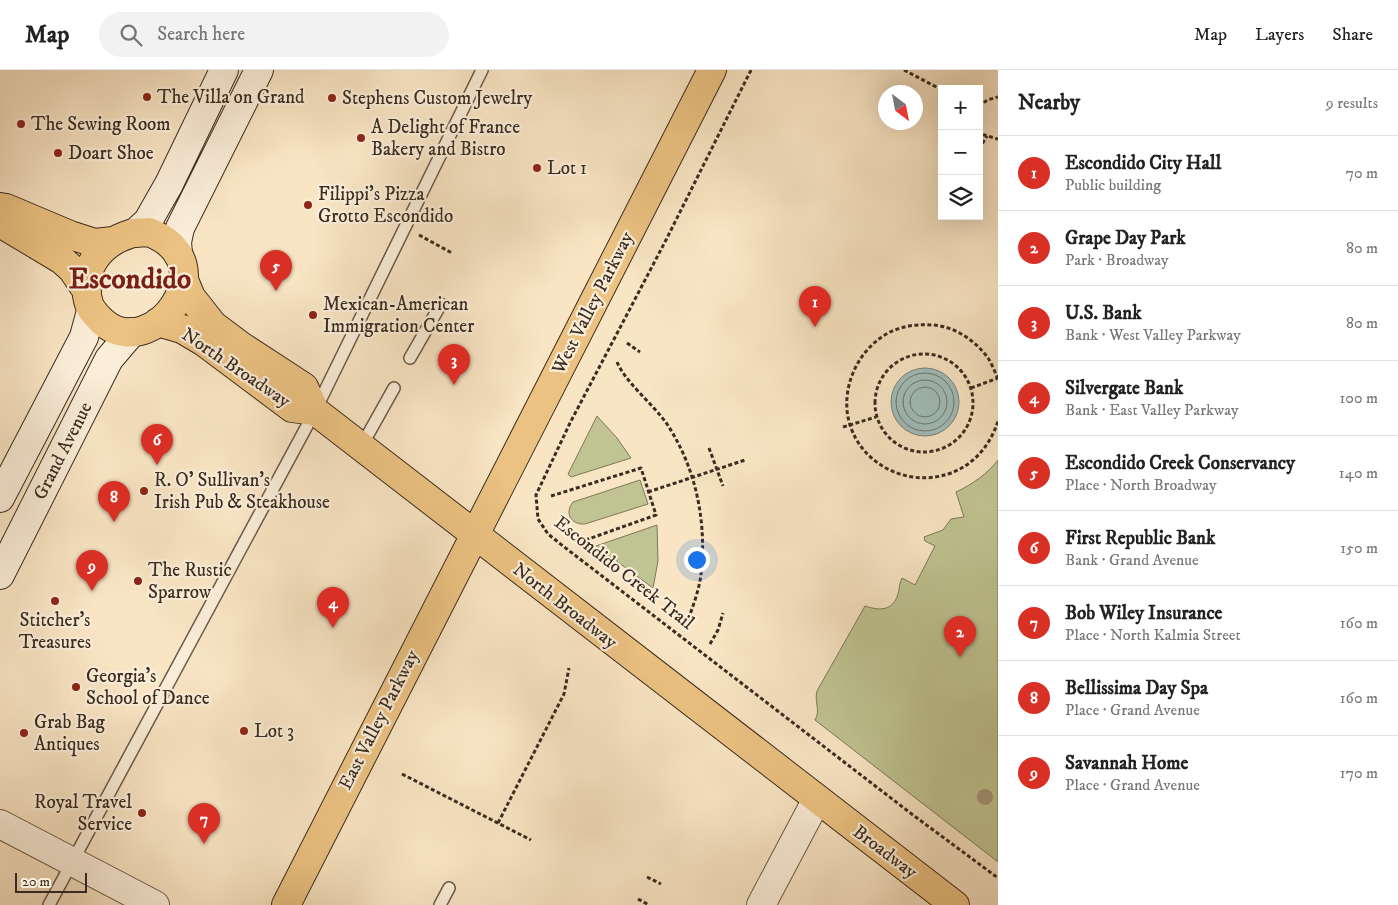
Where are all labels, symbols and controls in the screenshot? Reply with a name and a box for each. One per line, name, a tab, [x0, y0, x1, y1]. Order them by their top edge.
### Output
search box	[99, 12, 449, 57]
text: Map	[25, 20, 69, 50]
icon: search	[117, 21, 145, 49]
text: Search here	[157, 23, 245, 46]
text: Map	[1194, 24, 1227, 46]
text: Layers	[1255, 24, 1304, 46]
text: Share	[1332, 24, 1373, 46]
north arrow	[878, 85, 923, 130]
map controls	[938, 85, 983, 220]
button: +	[938, 85, 983, 130]
place label: The Villa on Grand	[157, 86, 305, 109]
place label: Stephens Custom Jewelry	[342, 87, 533, 110]
text: Nearby	[1018, 90, 1080, 116]
marker: The Villa on Grand	[141, 91, 153, 103]
marker: Stephens Custom Jewelry	[326, 92, 338, 104]
text: 9 results	[1326, 93, 1378, 113]
place label: The Sewing Room	[31, 113, 171, 136]
place label: A Delight of France Bakery and Bistro	[371, 116, 520, 161]
marker: The Sewing Room	[15, 118, 27, 130]
button: −	[938, 130, 983, 175]
marker: A Delight of France Bakery and Bistro	[355, 132, 367, 144]
place label: Doart Shoe	[68, 142, 154, 165]
marker: Doart Shoe	[52, 147, 64, 159]
text: Escondido City Hall	[1065, 152, 1221, 175]
place label: Lot 1	[547, 157, 587, 180]
marker: Lot 1	[531, 162, 543, 174]
text: 1	[1031, 163, 1037, 183]
text: 70 m	[1346, 163, 1378, 183]
button: layers	[938, 175, 983, 220]
text: Public building	[1065, 175, 1161, 195]
place label: Filippi's Pizza Grotto Escondido	[318, 183, 453, 228]
marker: Filippi's Pizza Grotto Escondido	[302, 199, 314, 211]
street label: West Valley Parkway	[547, 227, 639, 379]
text: Grape Day Park	[1065, 227, 1186, 250]
text: 2	[1030, 238, 1038, 258]
text: 80 m	[1346, 238, 1378, 258]
pin: 5	[260, 250, 292, 291]
text: Park · Broadway	[1065, 250, 1169, 270]
district label: Escondido	[69, 262, 191, 298]
pin: 1	[799, 286, 831, 327]
place label: Mexican-American Immigration Center	[323, 293, 474, 338]
text: U.S. Bank	[1065, 302, 1142, 325]
marker: Mexican-American Immigration Center	[307, 309, 319, 321]
text: 3	[1031, 313, 1037, 333]
text: 80 m	[1346, 313, 1378, 333]
street label: North Broadway	[177, 323, 296, 413]
text: Bank · West Valley Parkway	[1065, 325, 1241, 345]
pin: 3	[438, 344, 470, 385]
text: Silvergate Bank	[1065, 377, 1183, 400]
text: 4	[1029, 388, 1039, 408]
text: 100 m	[1340, 388, 1378, 408]
street label: Grand Avenue	[29, 398, 98, 504]
text: Bank · East Valley Parkway	[1065, 400, 1238, 420]
pin: 6	[141, 424, 173, 465]
text: Escondido Creek Conservancy	[1065, 452, 1295, 475]
text: 5	[1030, 463, 1038, 483]
text: 140 m	[1339, 463, 1378, 483]
place label: R. O' Sullivan's Irish Pub & Steakhouse	[154, 469, 330, 514]
text: Place · North Broadway	[1065, 475, 1216, 495]
pin: 8	[98, 481, 130, 522]
marker: R. O' Sullivan's Irish Pub & Steakhouse	[138, 485, 150, 497]
street label: Escondido Creek Trail	[549, 511, 699, 635]
text: First Republic Bank	[1065, 527, 1215, 550]
text: 6	[1030, 538, 1038, 558]
text: 150 m	[1340, 538, 1378, 558]
your location	[684, 547, 710, 573]
pin: 9	[76, 550, 108, 591]
text: Bank · Grand Avenue	[1065, 550, 1199, 570]
street label: North Broadway	[508, 558, 623, 655]
place label: The Rustic Sparrow	[148, 559, 232, 604]
marker: The Rustic Sparrow	[132, 575, 144, 587]
pin: 4	[317, 587, 349, 628]
marker: Stitcher's Treasures	[49, 595, 61, 607]
text: Bob Wiley Insurance	[1065, 602, 1222, 625]
place label: Stitcher's Treasures	[19, 609, 91, 654]
text: 7	[1030, 613, 1038, 633]
text: 160 m	[1340, 613, 1378, 633]
pin: 2	[944, 616, 976, 657]
text: Place · North Kalmia Street	[1065, 625, 1241, 645]
street label: East Valley Parkway	[334, 645, 425, 794]
place label: Georgia's School of Dance	[86, 665, 210, 710]
text: Bellissima Day Spa	[1065, 677, 1208, 700]
marker: Georgia's School of Dance	[70, 681, 82, 693]
text: 8	[1030, 688, 1038, 708]
text: 160 m	[1340, 688, 1378, 708]
text: Place · Grand Avenue	[1065, 700, 1200, 720]
place label: Grab Bag Antiques	[34, 711, 105, 757]
place label: Lot 3	[254, 720, 294, 743]
marker: Lot 3	[238, 725, 250, 737]
marker: Grab Bag Antiques	[18, 727, 30, 739]
text: Savannah Home	[1065, 752, 1188, 775]
text: 9	[1030, 763, 1038, 783]
text: 170 m	[1340, 763, 1378, 783]
text: Place · Grand Avenue	[1065, 775, 1200, 795]
place label: Royal Travel Service	[34, 791, 132, 836]
pin: 7	[188, 803, 220, 844]
marker: Royal Travel Service	[136, 807, 148, 819]
street label: Broadway	[848, 820, 923, 884]
scale bar	[15, 870, 88, 893]
text: 20 m	[22, 873, 50, 891]

